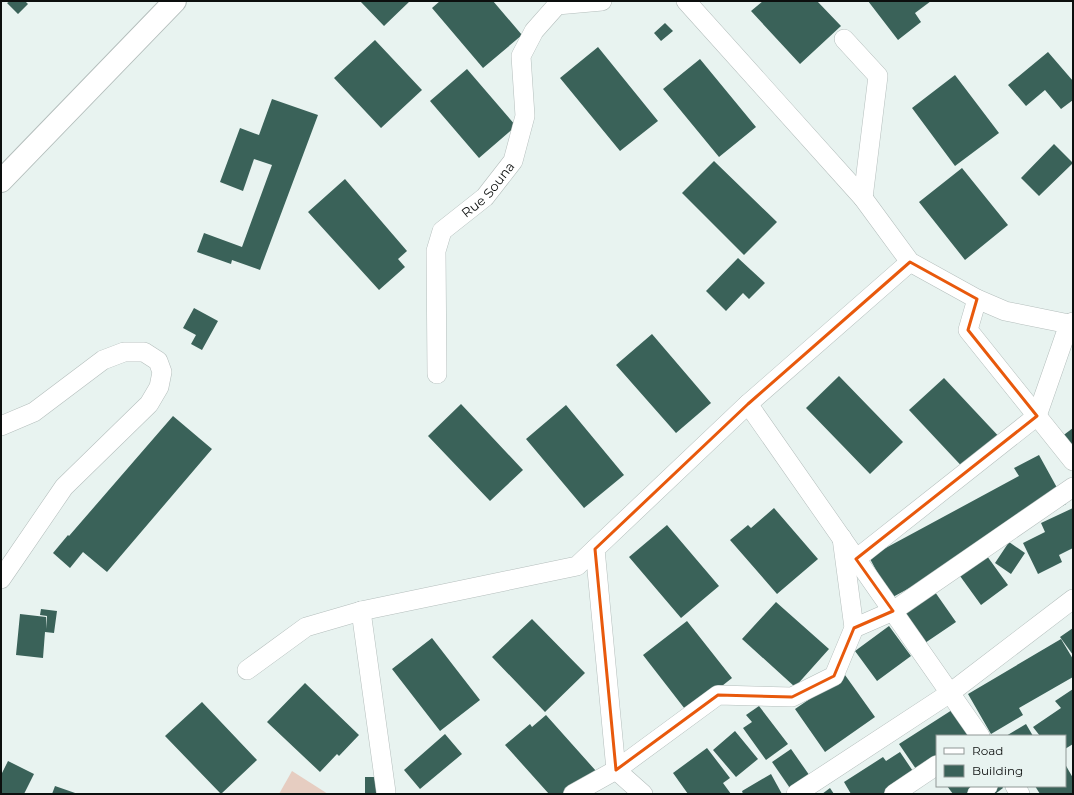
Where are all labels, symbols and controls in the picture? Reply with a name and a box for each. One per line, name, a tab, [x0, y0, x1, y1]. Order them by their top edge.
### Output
street label: Rue Souna	[458, 158, 518, 221]
legend	[936, 735, 1066, 787]
text: Road	[972, 743, 1003, 758]
text: Building	[972, 763, 1023, 778]

